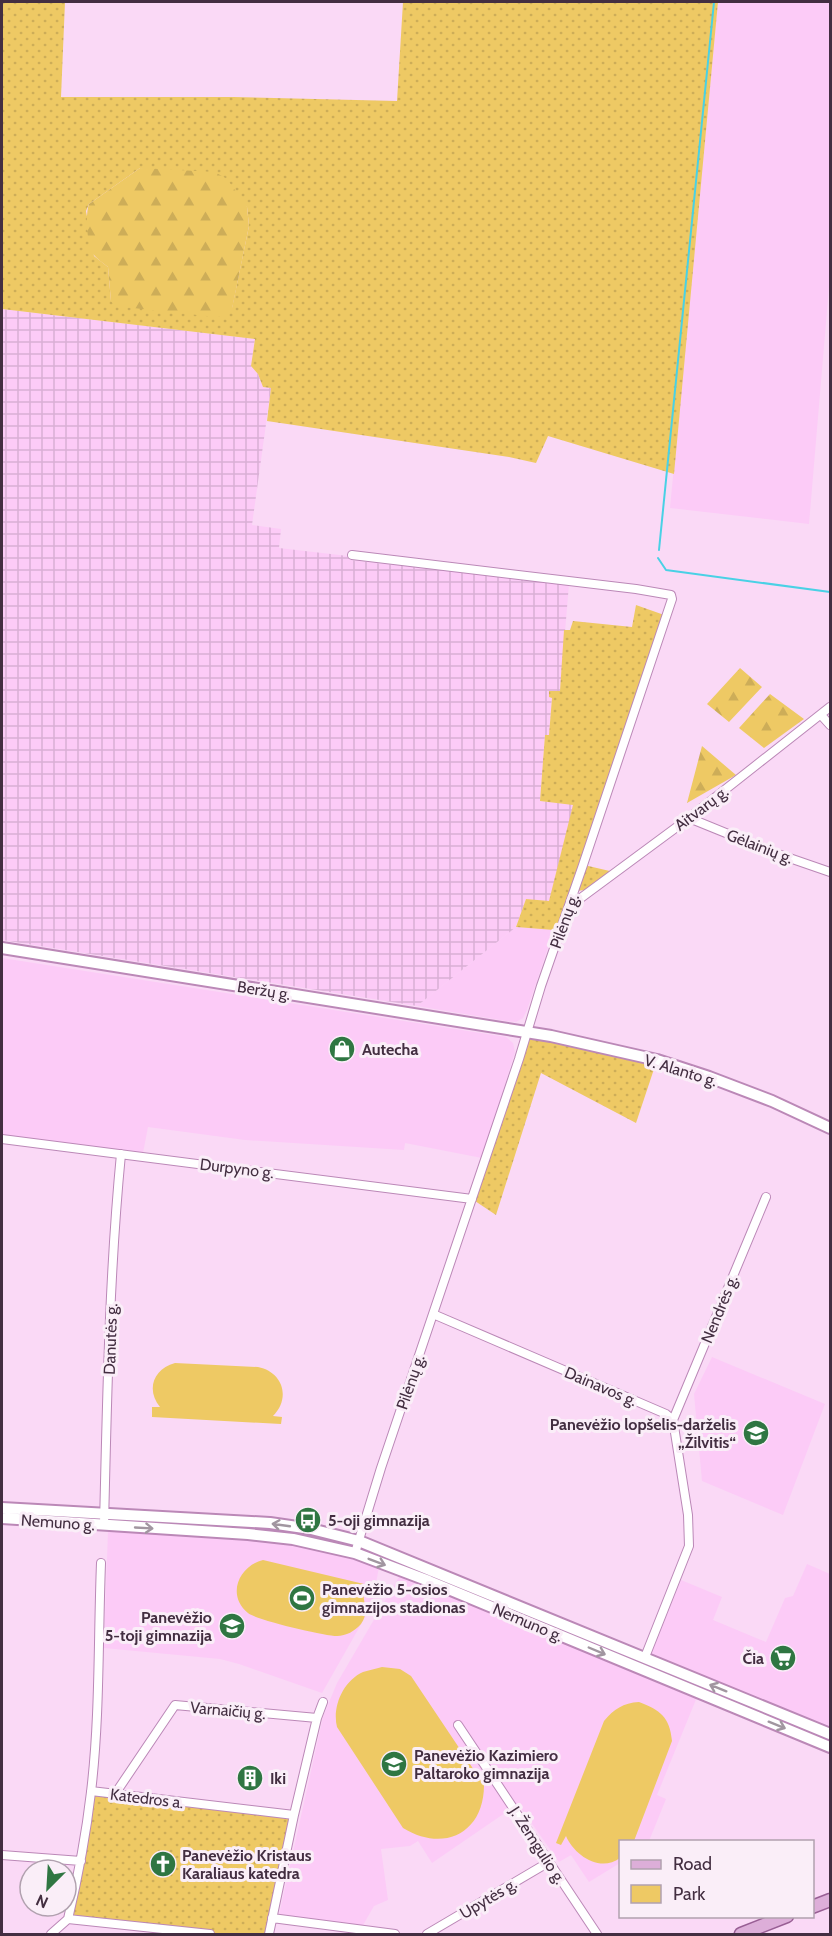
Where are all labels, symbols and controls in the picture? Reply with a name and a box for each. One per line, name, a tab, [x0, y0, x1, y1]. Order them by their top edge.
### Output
street label: Aitvarų g.	[671, 782, 732, 835]
street label: Gėlainių g.	[724, 825, 796, 868]
street label: Pilėnų g.	[546, 891, 583, 951]
street label: Beržų g.	[236, 977, 292, 1004]
shop icon: Autecha	[327, 1034, 357, 1064]
place label: Autecha	[362, 1040, 418, 1059]
street label: V. Alanto g.	[642, 1050, 720, 1091]
street label: Durpyno g.	[199, 1155, 275, 1182]
street label: Nendrės g.	[697, 1272, 742, 1346]
street label: Danutės g.	[100, 1303, 121, 1375]
street label: Pilėnų g.	[392, 1352, 429, 1412]
street label: Dainavos g.	[562, 1363, 640, 1410]
place label: Panevėžio lopšelis-darželis „Žilvitis“	[550, 1415, 736, 1452]
school or university icon: Panevėžio lopšelis-darželis „Žilvitis“	[741, 1418, 771, 1448]
bus stop icon: 5-oji gimnazija	[293, 1505, 323, 1535]
street label: Nemuno g.	[20, 1510, 96, 1535]
place label: 5-oji gimnazija	[328, 1511, 430, 1530]
one-way arrow	[271, 1519, 291, 1530]
one-way arrow	[133, 1522, 153, 1533]
one-way arrow	[367, 1557, 386, 1568]
place label: Panevėžio 5-osios gimnazijos stadionas	[322, 1580, 466, 1617]
sports icon: Panevėžio 5-osios gimnazijos stadionas	[287, 1583, 317, 1613]
street label: Nemuno g.	[490, 1599, 566, 1646]
place label: Panevėžio 5-toji gimnazija	[105, 1608, 212, 1645]
school or university icon: Panevėžio 5-toji gimnazija	[217, 1611, 247, 1641]
supermarket icon: Čia	[768, 1643, 798, 1673]
one-way arrow	[587, 1646, 605, 1657]
place label: Čia	[742, 1649, 764, 1668]
one-way arrow	[709, 1682, 728, 1693]
street label: Varnaičių g.	[189, 1698, 267, 1723]
one-way arrow	[767, 1720, 786, 1731]
place label: Panevėžio Kazimiero Paltaroko gimnazija	[414, 1746, 558, 1783]
school or university icon: Panevėžio Kazimiero Paltaroko gimnazija	[379, 1749, 409, 1779]
building icon: Iki	[235, 1763, 265, 1793]
place label: Iki	[270, 1769, 286, 1788]
street label: Katedros a.	[109, 1785, 185, 1812]
street label: J. Žemgulio g.	[505, 1802, 570, 1888]
legend	[619, 1840, 814, 1918]
place label: Panevėžio Kristaus Karaliaus katedra	[182, 1846, 312, 1883]
church icon: Panevėžio Kristaus Karaliaus katedra	[148, 1849, 178, 1879]
text: Road	[673, 1853, 712, 1875]
north arrow	[18, 1858, 78, 1918]
street label: Upytės g.	[456, 1874, 520, 1923]
text: Park	[673, 1883, 706, 1905]
text: N	[33, 1890, 51, 1912]

